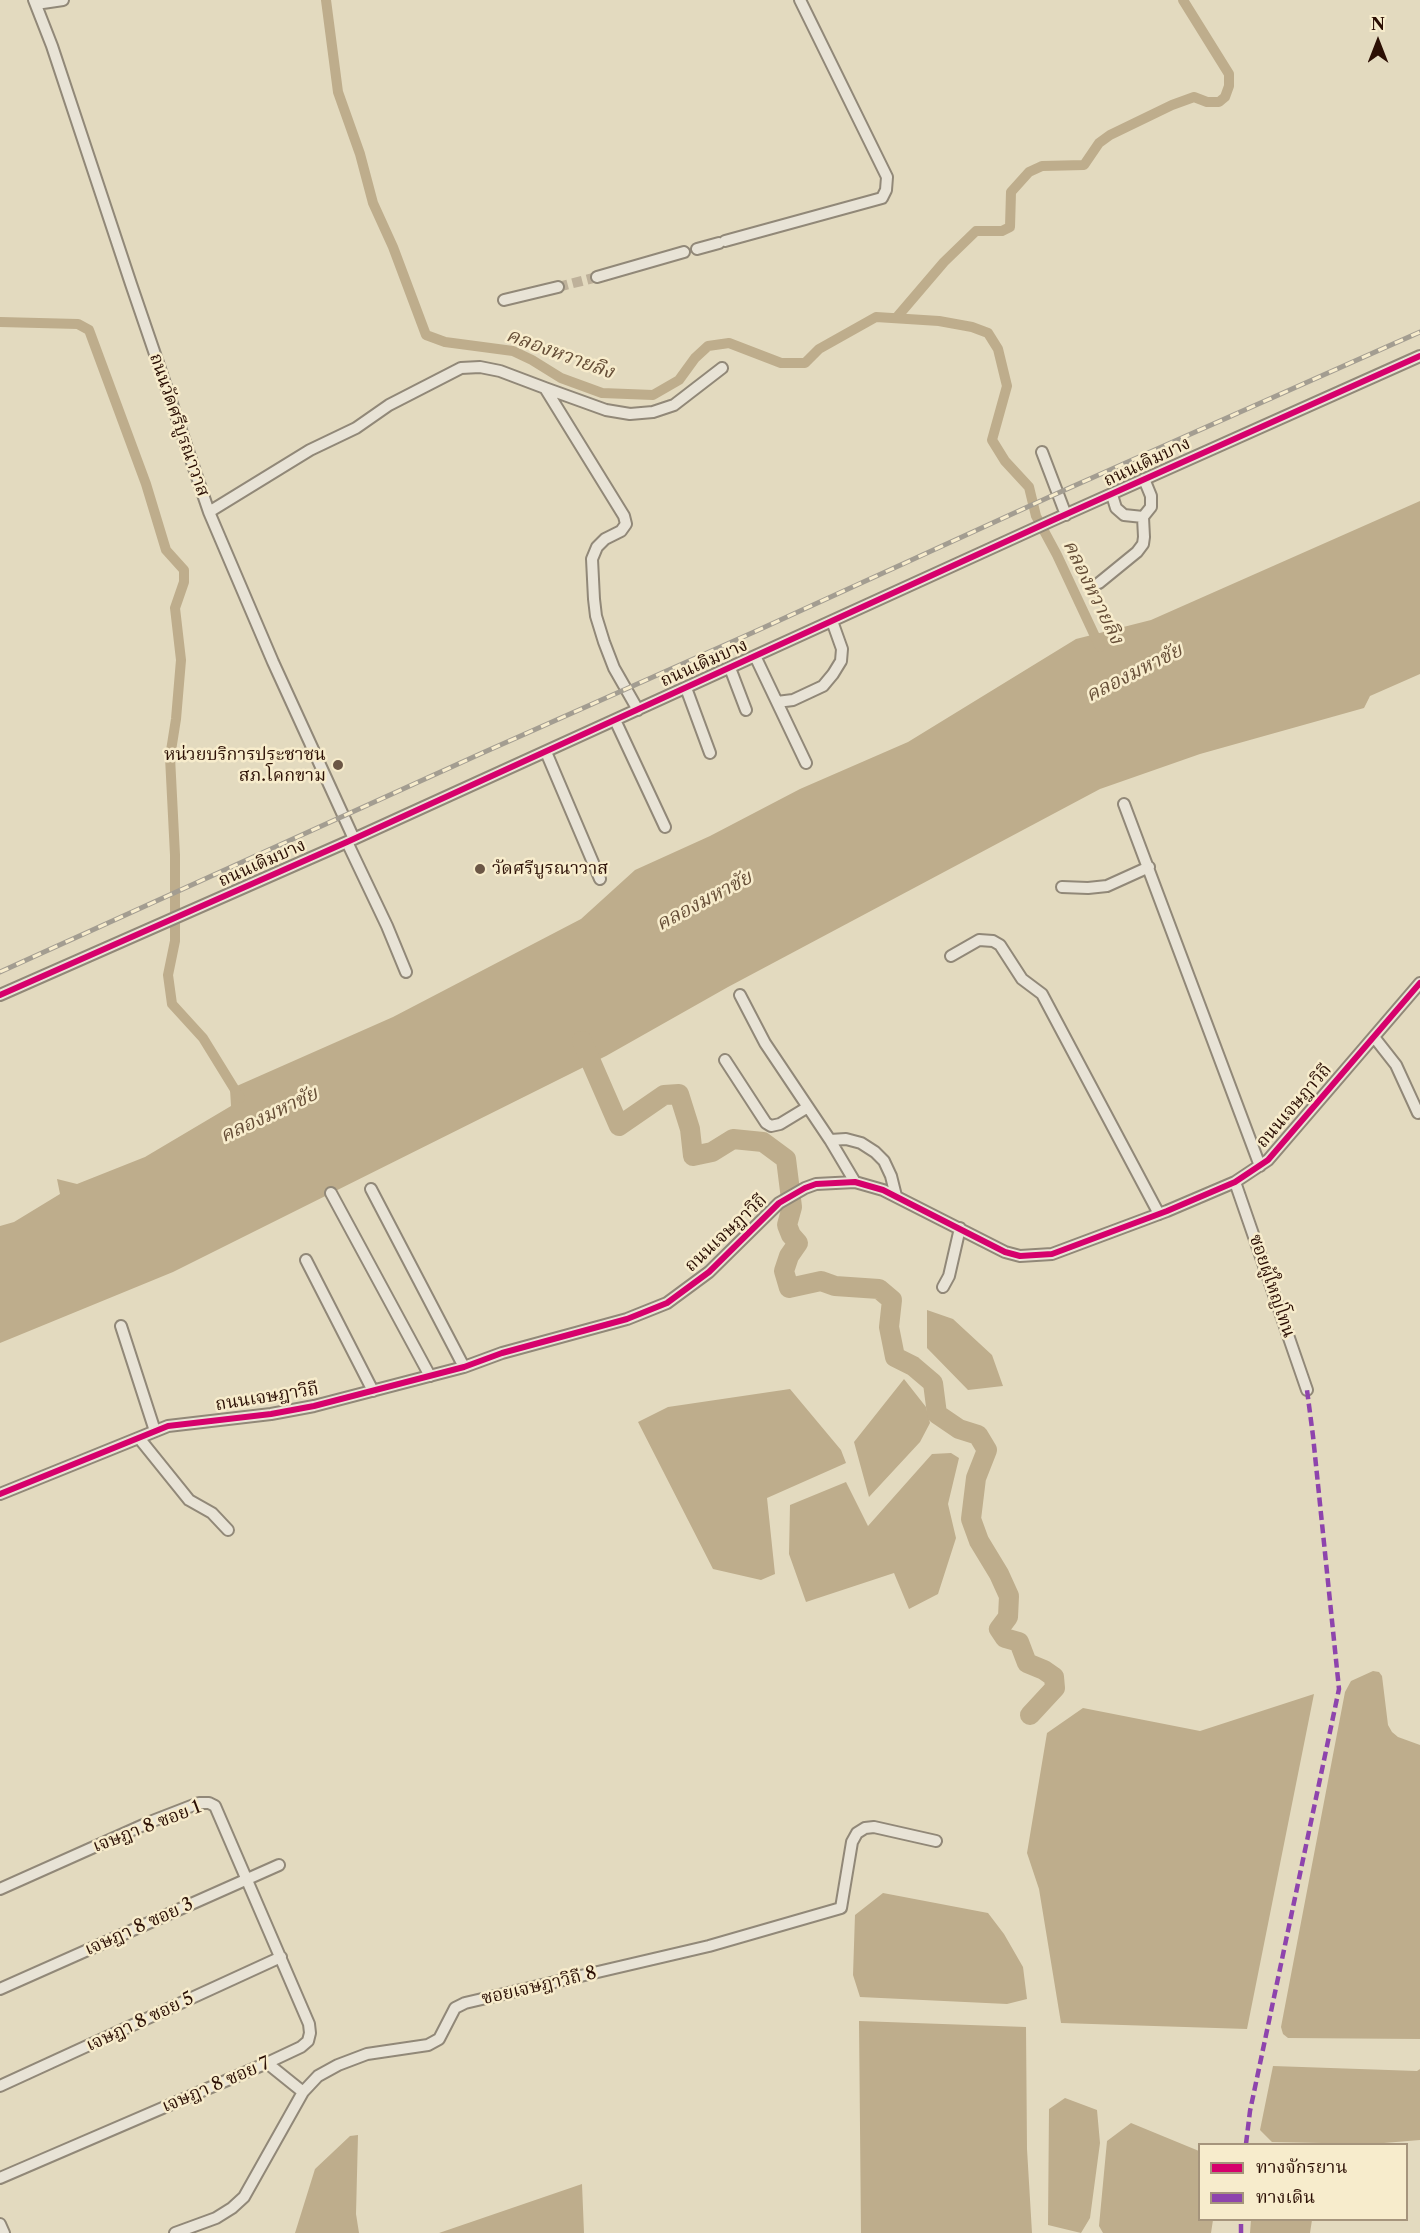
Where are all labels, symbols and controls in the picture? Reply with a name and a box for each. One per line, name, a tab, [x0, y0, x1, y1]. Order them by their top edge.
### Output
north arrow	[1348, 12, 1408, 72]
text: N	[1371, 14, 1385, 34]
water label: คลองหวายลิง	[503, 323, 617, 385]
street label: ถนนวัดศรีบูรณาวาส	[144, 350, 214, 500]
street label: ถนนเดิมบาง	[1100, 433, 1194, 491]
water label: คลองหวายลิง	[1057, 536, 1129, 648]
street label: ถนนเดิมบาง	[657, 634, 751, 692]
water label: คลองมหาชัย	[1082, 638, 1186, 708]
place label: หน่วยบริการประชาชน สภ.โคกขาม	[164, 744, 326, 786]
marker: หน่วยบริการประชาชน สภ.โคกขาม	[331, 758, 345, 772]
street label: ถนนเดิมบาง	[215, 834, 309, 892]
place label: วัดศรีบูรณาวาส	[492, 858, 608, 880]
marker: วัดศรีบูรณาวาส	[473, 862, 487, 876]
water label: คลองมหาชัย	[652, 866, 756, 936]
street label: ถนนเจษฎาวิถี	[1252, 1060, 1336, 1152]
water label: คลองมหาชัย	[216, 1082, 322, 1148]
street label: ถนนเจษฎาวิถี	[680, 1190, 772, 1276]
street label: ซอยผู้ใหญ่โทน	[1244, 1232, 1300, 1340]
street label: ถนนเจษฎาวิถี	[214, 1378, 320, 1416]
street label: เจษฎา 8 ซอย 1	[90, 1796, 204, 1858]
street label: เจษฎา 8 ซอย 3	[81, 1893, 197, 1961]
street label: ซอยเจษฎาวิถี 8	[479, 1962, 599, 2010]
street label: เจษฎา 8 ซอย 5	[83, 1988, 197, 2056]
street label: เจษฎา 8 ซอย 7	[159, 2053, 273, 2117]
legend	[1198, 2143, 1408, 2221]
text: ทางจักรยาน	[1256, 2156, 1347, 2178]
text: ทางเดิน	[1256, 2186, 1315, 2208]

